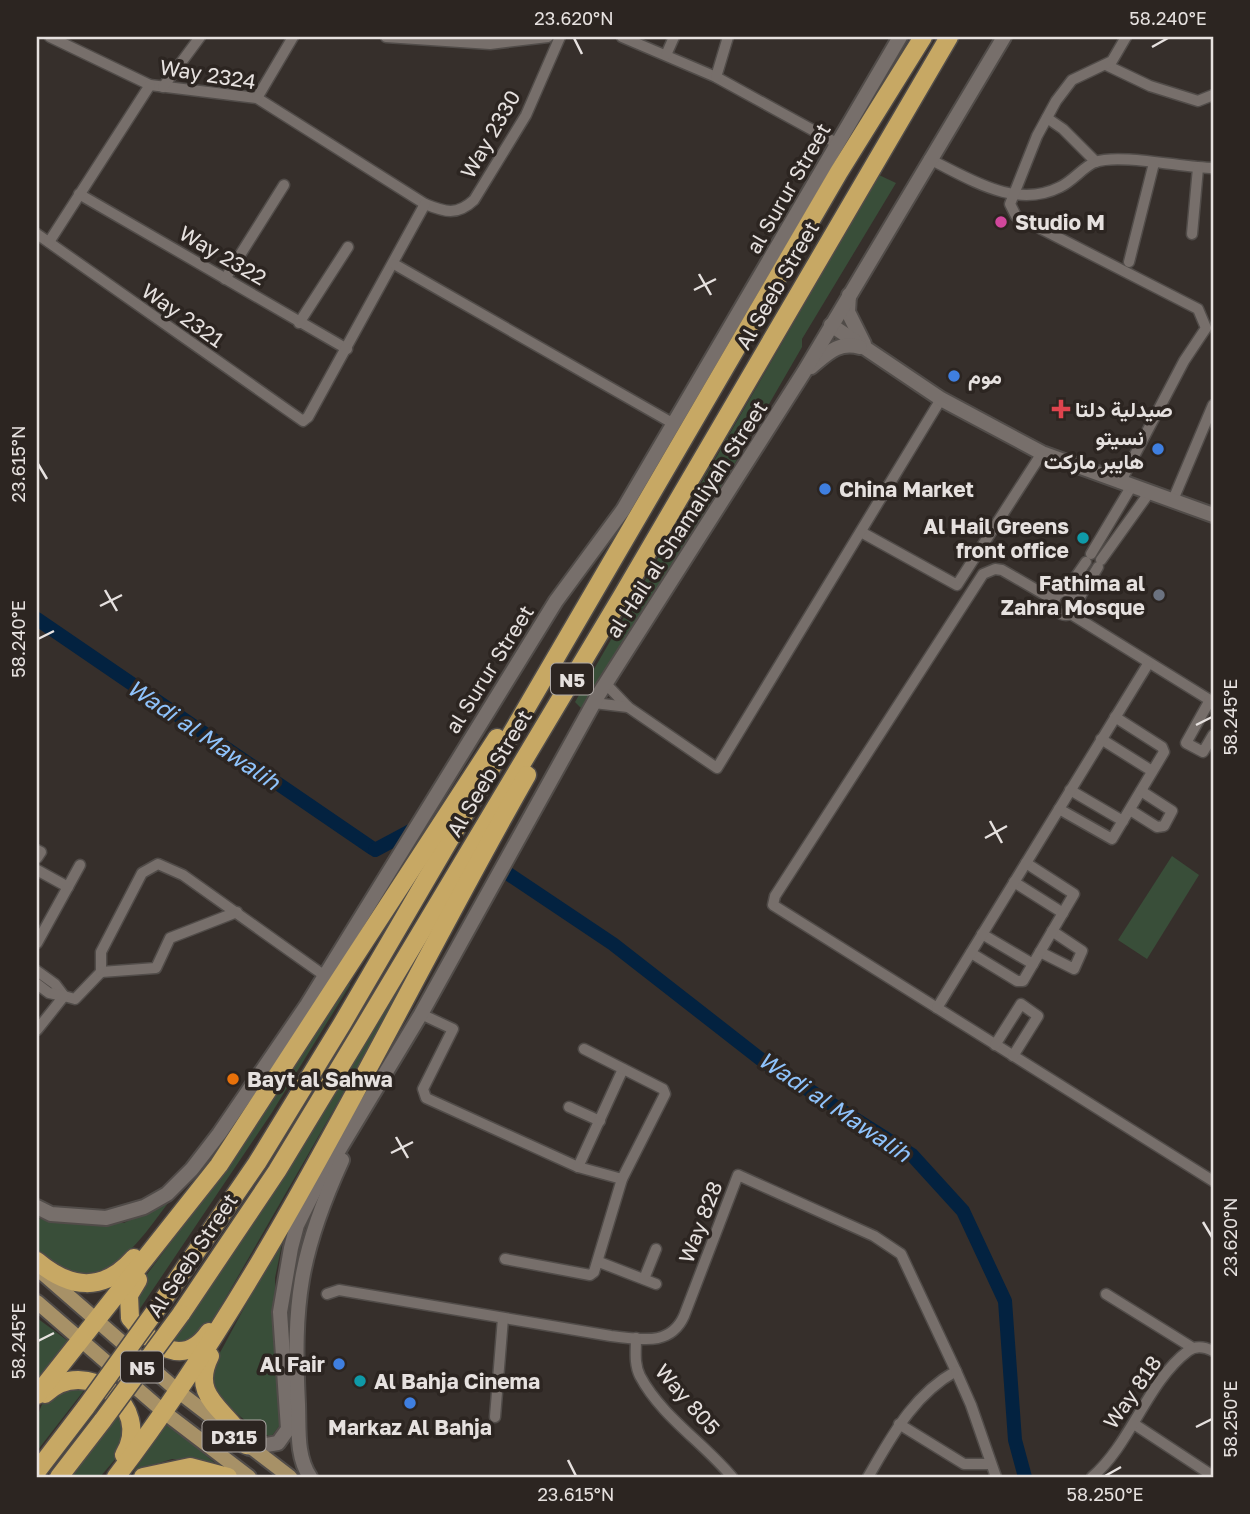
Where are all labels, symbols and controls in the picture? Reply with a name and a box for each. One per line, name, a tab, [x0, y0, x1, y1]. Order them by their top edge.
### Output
text: 23.620°N	[534, 7, 614, 29]
text: 58.240°E	[1129, 7, 1207, 29]
street label: Way 2324	[158, 54, 258, 94]
street label: Way 2330	[454, 85, 526, 183]
street label: al Surur Street	[740, 118, 836, 258]
place label: Studio M	[1015, 209, 1105, 235]
marker: Studio M	[993, 214, 1009, 230]
street label: Al Seeb Street	[730, 216, 824, 354]
street label: Way 2322	[175, 220, 271, 290]
street label: Way 2321	[137, 277, 229, 353]
place label: موم	[968, 363, 1002, 391]
marker: موم	[946, 368, 962, 384]
street label: al Hail al Shamaliyah Street	[600, 396, 772, 642]
place label: صيدلية دلتا	[1075, 396, 1173, 422]
marker: صيدلية دلتا	[1053, 401, 1069, 417]
place label: نسيتو هايبر ماركت	[1044, 424, 1144, 475]
text: 23.615°N	[7, 425, 29, 503]
marker: نسيتو هايبر ماركت	[1150, 441, 1166, 457]
place label: China Market	[839, 476, 974, 502]
marker: China Market	[817, 481, 833, 497]
place label: Al Hail Greens front office	[923, 513, 1069, 563]
marker: Al Hail Greens front office	[1075, 530, 1091, 546]
place label: Fathima al Zahra Mosque	[1001, 570, 1145, 620]
marker: Fathima al Zahra Mosque	[1151, 587, 1167, 603]
text: 58.240°E	[7, 600, 29, 678]
street label: al Surur Street	[439, 600, 539, 738]
road number: N5	[551, 664, 593, 694]
water label: Wadi al Mawalih	[123, 673, 286, 796]
text: 58.245°E	[1219, 679, 1241, 755]
street label: Al Seeb Street	[441, 705, 537, 841]
water label: Wadi al Mawalih	[754, 1045, 917, 1168]
place label: Bayt al Sahwa	[247, 1066, 393, 1092]
marker: Bayt al Sahwa	[225, 1071, 241, 1087]
street label: Way 828	[673, 1177, 727, 1267]
street label: Al Seeb Street	[141, 1188, 243, 1322]
text: 23.620°N	[1219, 1197, 1241, 1277]
text: 58.245°E	[7, 1303, 29, 1379]
street label: Way 818	[1097, 1350, 1167, 1434]
place label: Al Fair	[260, 1351, 325, 1377]
road number: N5	[121, 1352, 163, 1382]
marker: Al Fair	[331, 1356, 347, 1372]
street label: Way 805	[650, 1358, 726, 1440]
place label: Al Bahja Cinema	[374, 1368, 540, 1394]
marker: Al Bahja Cinema	[352, 1373, 368, 1389]
text: 58.250°E	[1219, 1381, 1241, 1457]
marker: Markaz Al Bahja	[402, 1395, 418, 1411]
place label: Markaz Al Bahja	[328, 1414, 492, 1440]
road number: D315	[202, 1420, 266, 1452]
text: 23.615°N	[537, 1483, 615, 1505]
text: 58.250°E	[1067, 1483, 1143, 1505]

